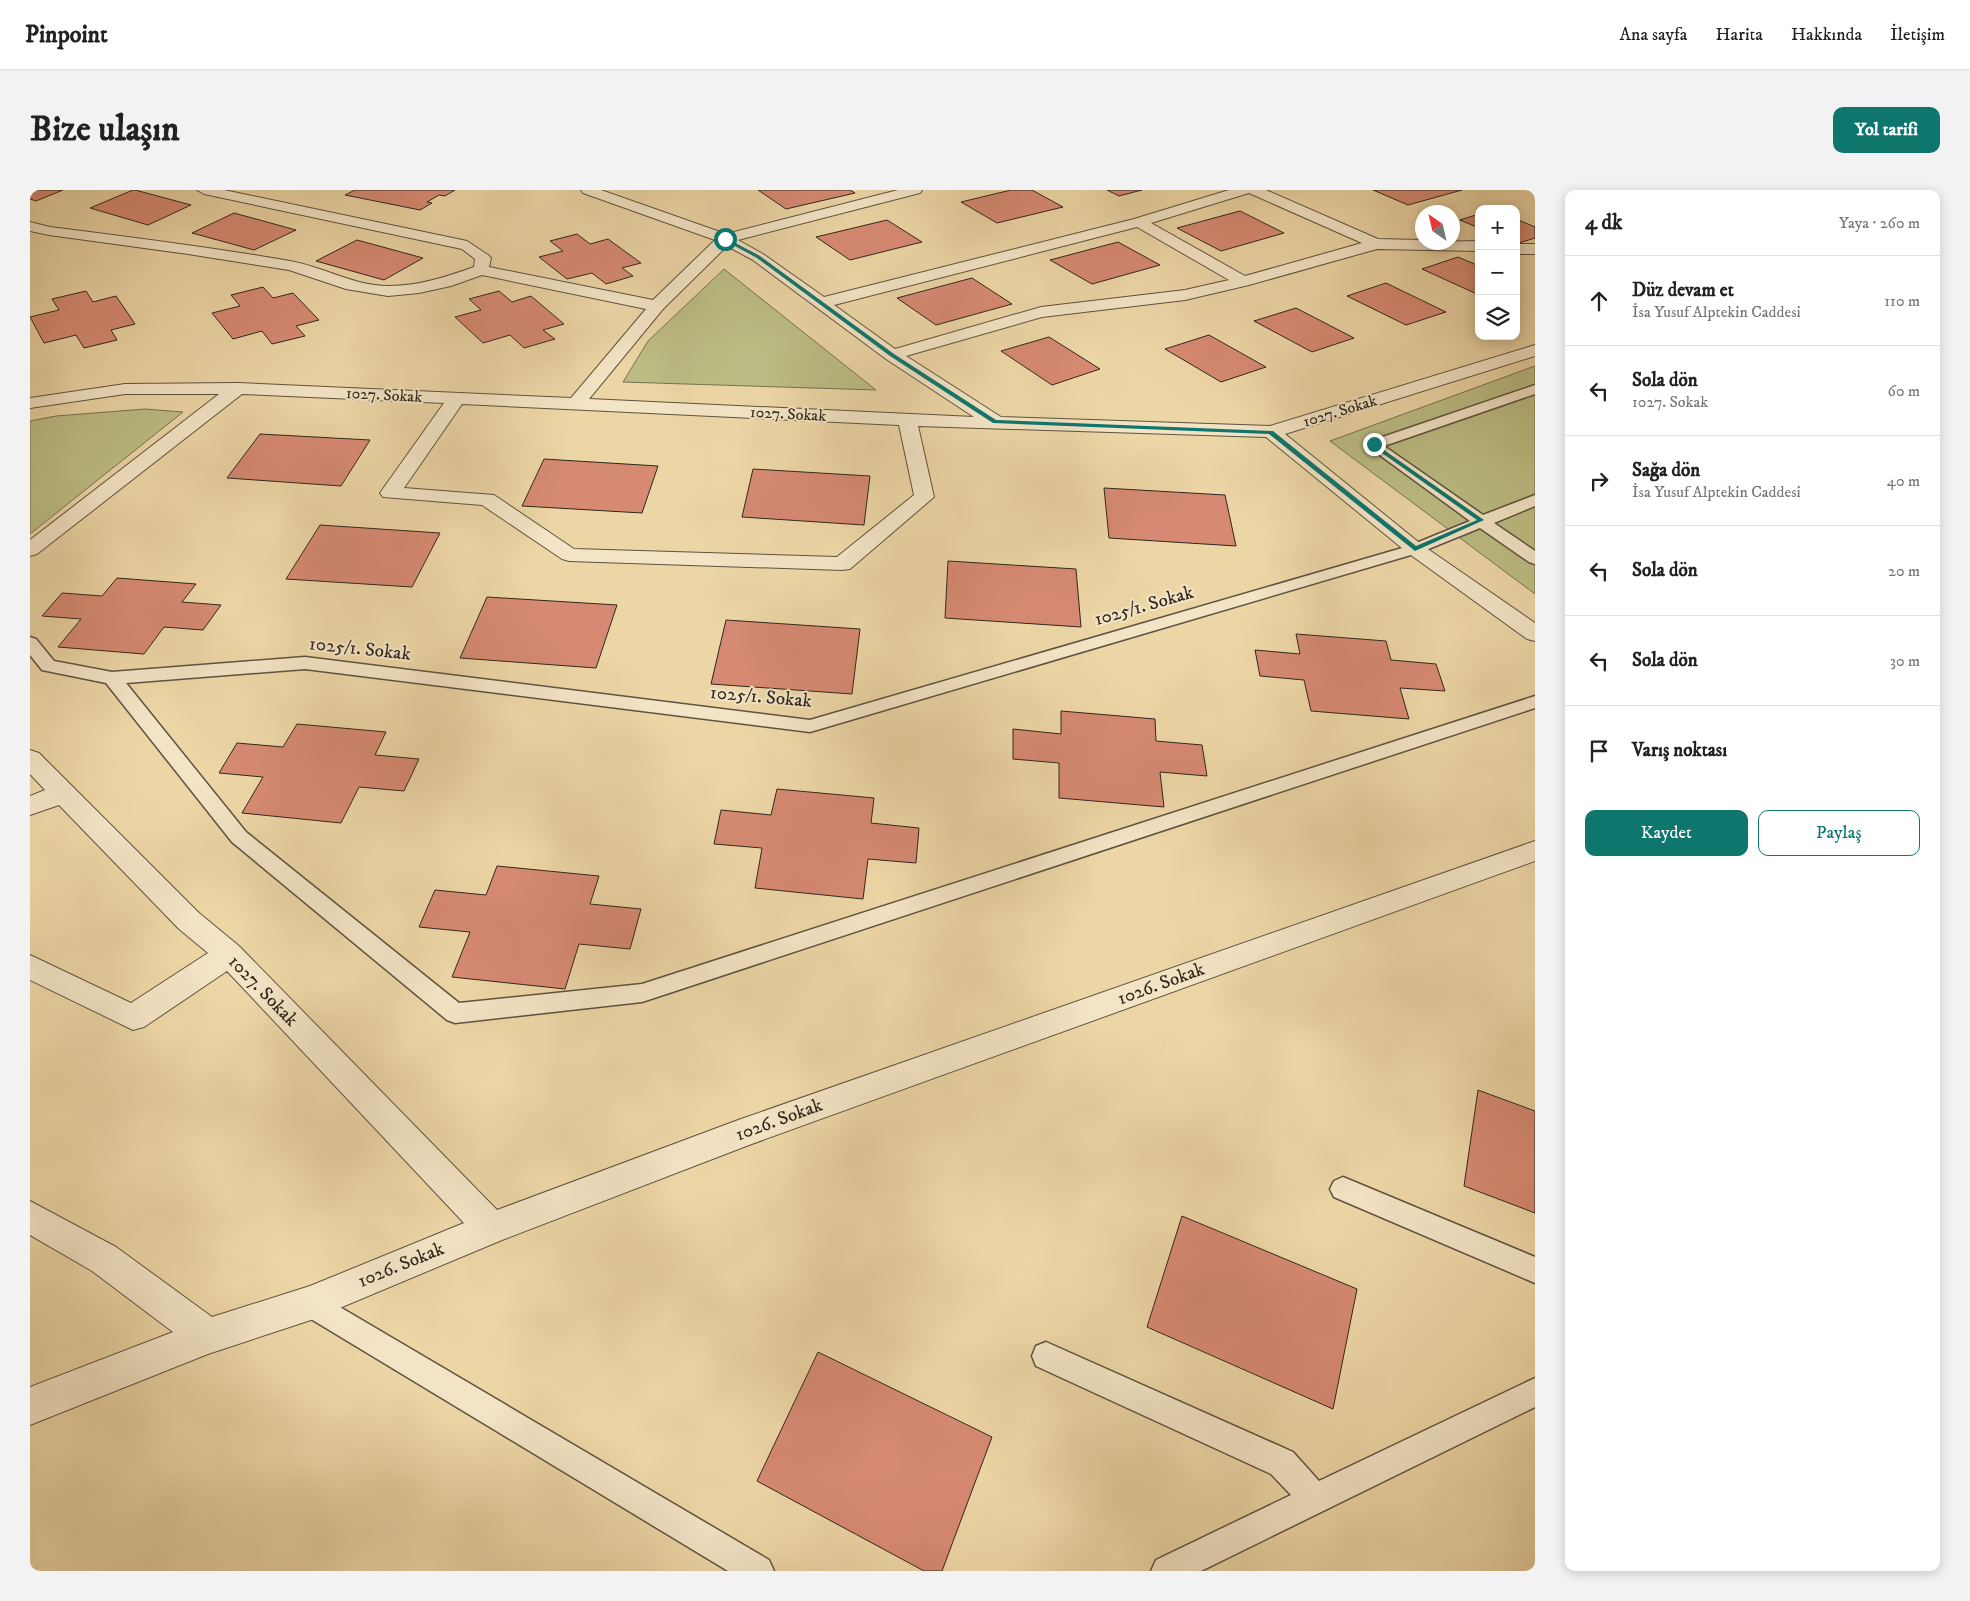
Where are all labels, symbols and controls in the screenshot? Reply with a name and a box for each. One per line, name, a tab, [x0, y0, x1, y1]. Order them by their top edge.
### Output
text: Pinpoint	[25, 20, 108, 50]
text: Ana sayfa	[1620, 24, 1687, 46]
text: Harita	[1715, 24, 1763, 46]
text: Hakkında	[1791, 24, 1862, 46]
text: İletişim	[1890, 24, 1945, 46]
button: Yol tarifi	[1833, 107, 1940, 153]
text: Bize ulaşın	[30, 108, 180, 152]
north arrow	[1415, 205, 1460, 250]
map controls	[1475, 205, 1520, 340]
button: +	[1475, 205, 1520, 250]
text: 4 dk	[1585, 210, 1622, 236]
text: Yaya · 260 m	[1839, 213, 1920, 233]
route start	[714, 228, 737, 251]
button: −	[1475, 250, 1520, 295]
text: Düz devam et	[1632, 279, 1734, 302]
icon: ahead	[1585, 287, 1613, 315]
text: 110 m	[1884, 291, 1920, 311]
button: layers	[1475, 295, 1520, 340]
text: İsa Yusuf Alptekin Caddesi	[1632, 302, 1801, 322]
text: Sola dön	[1632, 369, 1698, 392]
icon: left	[1585, 377, 1613, 405]
text: 60 m	[1888, 381, 1920, 401]
street label: 1027. Sokak	[345, 383, 423, 407]
street label: 1027. Sokak	[1301, 390, 1379, 432]
text: 1027. Sokak	[1632, 392, 1708, 412]
street label: 1027. Sokak	[749, 402, 827, 426]
route end	[1363, 433, 1386, 456]
text: Sağa dön	[1632, 459, 1700, 482]
icon: right	[1585, 467, 1613, 495]
text: 40 m	[1887, 471, 1920, 491]
text: İsa Yusuf Alptekin Caddesi	[1632, 482, 1801, 502]
icon: left	[1585, 557, 1613, 585]
text: Sola dön	[1632, 559, 1698, 582]
text: 20 m	[1888, 561, 1920, 581]
street label: 1025/1. Sokak	[1092, 581, 1197, 631]
street label: 1025/1. Sokak	[308, 632, 413, 666]
icon: left	[1585, 647, 1613, 675]
text: Sola dön	[1632, 649, 1698, 672]
text: 30 m	[1890, 651, 1920, 671]
street label: 1025/1. Sokak	[709, 681, 813, 713]
icon: arrive	[1585, 737, 1613, 765]
text: Varış noktası	[1632, 739, 1727, 762]
button: Kaydet	[1585, 810, 1748, 856]
button: Paylaş	[1758, 810, 1920, 856]
street label: 1027. Sokak	[223, 950, 303, 1032]
street label: 1026. Sokak	[1114, 957, 1208, 1010]
street label: 1026. Sokak	[732, 1093, 826, 1146]
street label: 1026. Sokak	[355, 1237, 448, 1293]

